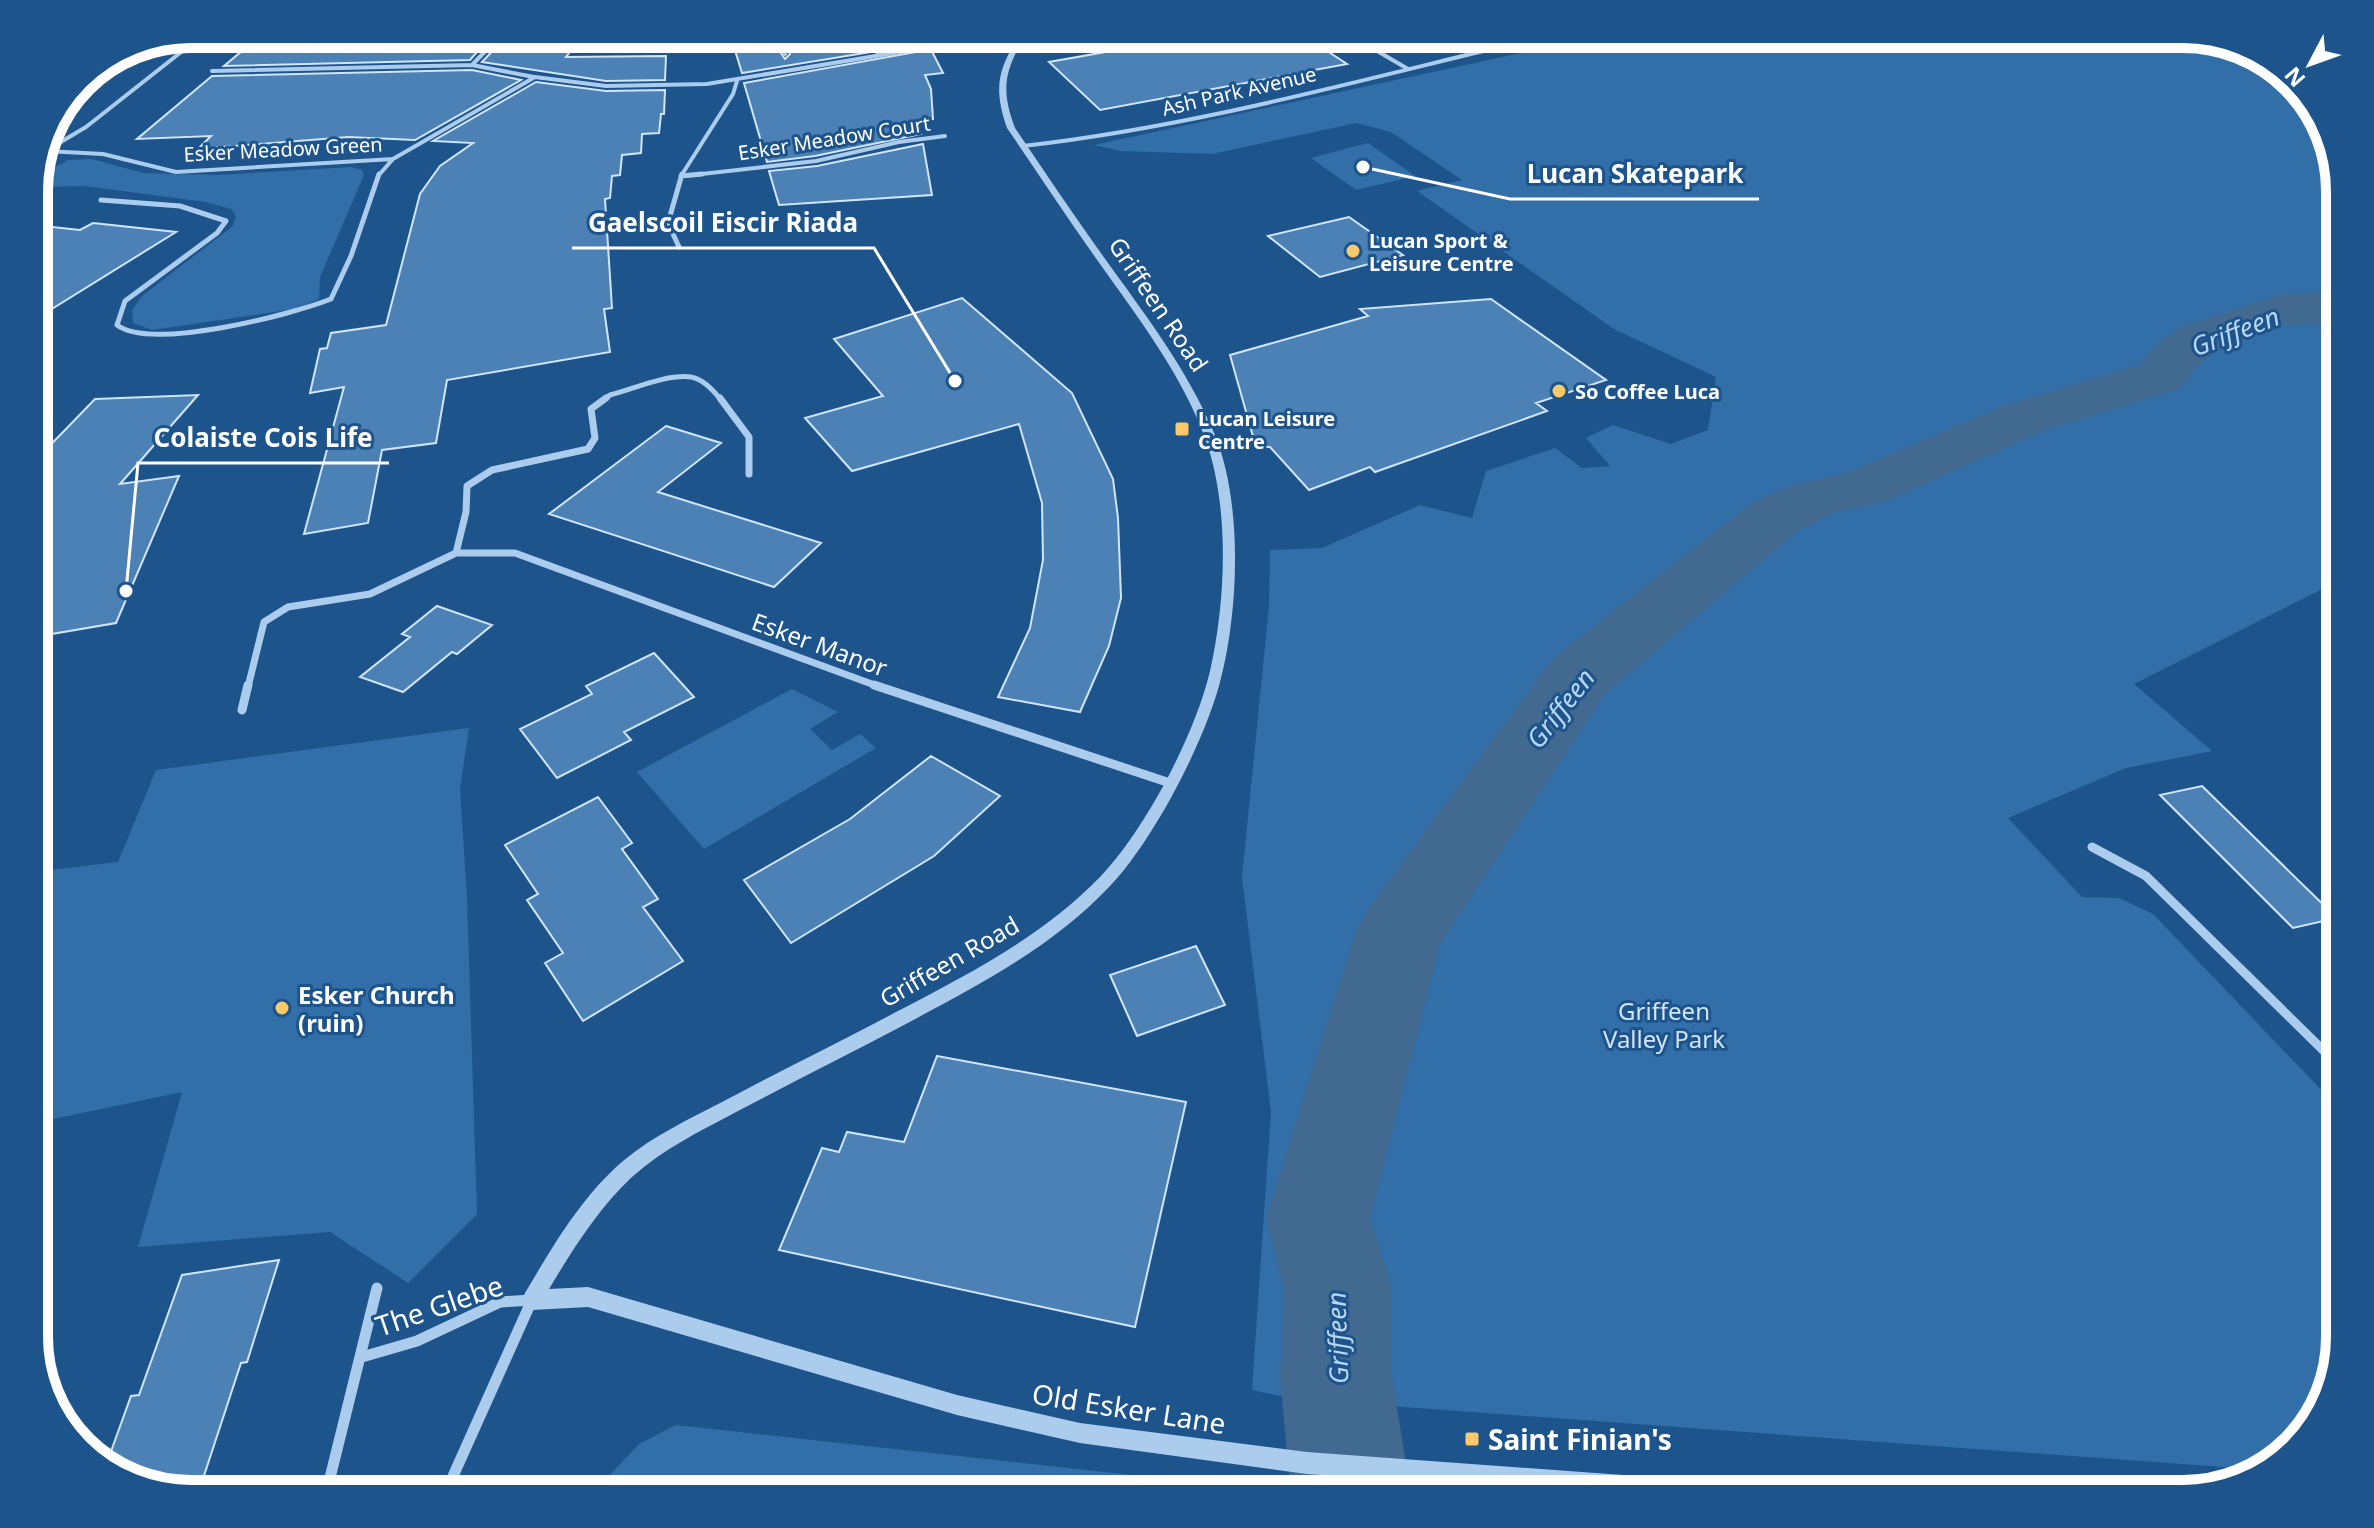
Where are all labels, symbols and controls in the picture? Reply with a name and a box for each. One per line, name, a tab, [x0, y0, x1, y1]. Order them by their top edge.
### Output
north arrow	[2270, 24, 2350, 104]
street label: Ash Park Avenue	[1159, 60, 1319, 122]
text: N	[2277, 61, 2311, 94]
street label: Esker Meadow Court	[736, 109, 932, 167]
street label: Esker Meadow Green	[183, 130, 383, 168]
callout: Lucan Skatepark	[1510, 149, 1759, 199]
text: Lucan Skatepark	[1527, 155, 1744, 191]
callout: Gaelscoil Eiscir Riada	[572, 198, 874, 248]
text: Gaelscoil Eiscir Riada	[588, 204, 858, 240]
place label: Lucan Sport & Leisure Centre	[1369, 227, 1514, 277]
street label: Griffeen Road	[1102, 230, 1216, 378]
marker: Lucan Sport & Leisure Centre	[1344, 242, 1362, 260]
water label: Griffeen	[2185, 298, 2285, 364]
place label: So Coffee Luca	[1575, 378, 1720, 405]
marker: So Coffee Luca	[1550, 382, 1568, 400]
place label: Lucan Leisure Centre	[1198, 405, 1335, 455]
callout: Colaiste Cois Life	[138, 413, 389, 463]
text: Colaiste Cois Life	[153, 419, 373, 455]
marker: Lucan Leisure Centre	[1173, 420, 1191, 438]
street label: Esker Manor	[748, 604, 892, 684]
water label: Griffeen	[1517, 661, 1603, 755]
street label: Griffeen Road	[873, 908, 1025, 1014]
place label: Esker Church (ruin)	[298, 978, 455, 1039]
park label: Griffeen Valley Park	[1603, 994, 1725, 1055]
marker: Esker Church (ruin)	[273, 999, 291, 1017]
street label: The Glebe	[370, 1265, 508, 1345]
water label: Griffeen	[1317, 1291, 1357, 1385]
street label: Old Esker Lane	[1029, 1374, 1229, 1442]
place label: Saint Finian's	[1488, 1420, 1672, 1458]
marker: Saint Finian's	[1463, 1430, 1481, 1448]

